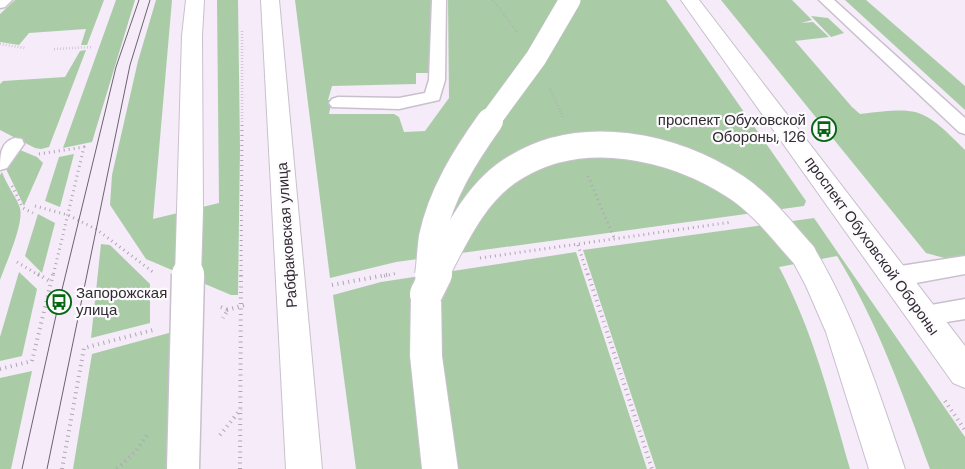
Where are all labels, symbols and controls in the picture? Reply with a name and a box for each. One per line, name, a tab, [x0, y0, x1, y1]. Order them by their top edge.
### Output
place label: проспект Обуховской Обороны, 126	[658, 110, 806, 147]
bus stop icon: проспект Обуховской Обороны, 126	[811, 116, 837, 142]
street label: проспект Обуховской Обороны	[800, 153, 944, 339]
street label: Рабфаковская улица	[272, 161, 302, 308]
place label: Запорожская улица	[76, 283, 167, 320]
bus stop icon: Запорожская улица	[46, 289, 72, 315]

